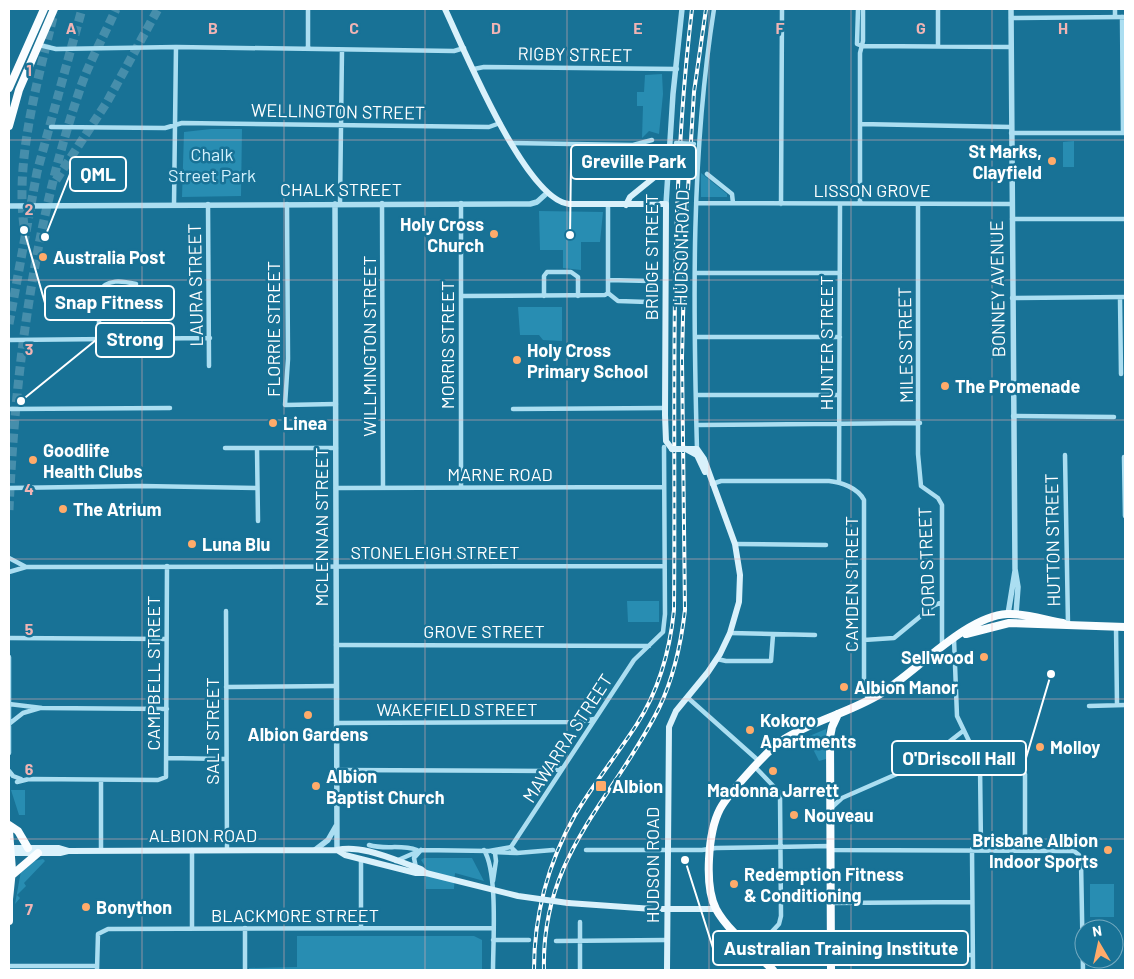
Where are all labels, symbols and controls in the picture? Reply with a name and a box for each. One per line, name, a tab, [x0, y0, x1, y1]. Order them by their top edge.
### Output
text: A	[66, 18, 77, 37]
text: B	[208, 18, 218, 37]
text: C	[349, 18, 359, 37]
text: D	[491, 18, 501, 37]
text: E	[633, 18, 643, 37]
text: F	[776, 18, 785, 37]
text: G	[916, 18, 926, 37]
text: H	[1058, 18, 1068, 37]
street label: RIGBY STREET	[517, 42, 633, 66]
text: 1	[26, 60, 32, 79]
street label: WELLINGTON STREET	[251, 98, 425, 124]
place label: St Marks, Clayfield	[968, 140, 1042, 183]
park label: Chalk Street Park	[168, 143, 256, 186]
callout: Greville Park	[571, 145, 696, 179]
text: Greville Park	[581, 149, 687, 172]
marker: St Marks, Clayfield	[1046, 155, 1058, 167]
callout: QML	[70, 157, 126, 191]
text: QML	[80, 162, 116, 185]
street label: CHALK STREET	[280, 178, 402, 200]
street label: LISSON GROVE	[813, 179, 931, 201]
street label: HUDSON ROAD	[669, 190, 693, 306]
street label: BRIDGE STREET	[640, 194, 662, 321]
text: 2	[25, 199, 34, 218]
place label: Holy Cross Church	[400, 213, 484, 256]
street label: BONNEY AVENUE	[985, 220, 1009, 358]
street label: LAURA STREET	[183, 223, 207, 347]
marker: Holy Cross Church	[488, 228, 500, 240]
place label: Australia Post	[53, 246, 165, 268]
marker: Australia Post	[37, 251, 49, 263]
street label: WILLMINGTON STREET	[358, 255, 380, 437]
street label: FLORRIE STREET	[262, 261, 284, 397]
street label: HUNTER STREET	[815, 276, 837, 410]
street label: MORRIS STREET	[436, 281, 458, 409]
callout: Snap Fitness	[45, 286, 174, 320]
street label: MILES STREET	[893, 287, 917, 403]
text: Snap Fitness	[55, 290, 163, 313]
callout: Strong	[96, 323, 174, 357]
text: Strong	[106, 327, 164, 350]
text: 3	[25, 339, 33, 358]
place label: Holy Cross Primary School	[527, 339, 648, 382]
marker: Holy Cross Primary School	[511, 354, 523, 366]
place label: The Promenade	[955, 375, 1081, 397]
marker: The Promenade	[939, 380, 951, 392]
place label: Linea	[283, 412, 327, 434]
marker: Linea	[267, 417, 279, 429]
place label: Goodlife Health Clubs	[43, 439, 143, 482]
street label: MCLENNAN STREET	[310, 447, 332, 607]
marker: Goodlife Health Clubs	[27, 454, 39, 466]
street label: MARNE ROAD	[447, 463, 553, 485]
street label: HUTTON STREET	[1040, 473, 1064, 607]
text: 4	[24, 479, 34, 498]
place label: The Atrium	[73, 498, 161, 520]
marker: The Atrium	[57, 503, 69, 515]
street label: FORD STREET	[913, 506, 939, 618]
street label: CAMDEN STREET	[840, 516, 862, 652]
place label: Luna Blu	[202, 533, 270, 555]
marker: Luna Blu	[186, 538, 198, 550]
street label: STONELEIGH STREET	[350, 541, 520, 563]
street label: CAMPBELL STREET	[142, 596, 164, 751]
text: 5	[25, 619, 34, 638]
street label: GROVE STREET	[423, 620, 545, 642]
place label: Sellwood	[901, 646, 974, 668]
marker: Sellwood	[978, 651, 990, 663]
street label: MAWARRA STREET	[517, 670, 617, 806]
place label: Albion Manor	[854, 676, 958, 698]
street label: SALT STREET	[201, 677, 223, 785]
marker: Albion Manor	[838, 681, 850, 693]
street label: WAKEFIELD STREET	[376, 698, 538, 720]
marker: Albion Gardens	[302, 709, 314, 721]
place label: Kokoro Apartments	[760, 709, 856, 752]
place label: Albion Gardens	[248, 723, 368, 745]
marker: Kokoro Apartments	[744, 724, 756, 736]
place label: Molloy	[1050, 736, 1100, 758]
callout: O'Driscoll Hall	[892, 741, 1026, 775]
marker: Molloy	[1034, 741, 1046, 753]
text: O'Driscoll Hall	[902, 746, 1016, 769]
text: 6	[25, 759, 34, 778]
place label: Albion Baptist Church	[326, 765, 445, 808]
marker: Madonna Jarrett	[767, 765, 779, 777]
place label: Albion	[612, 775, 663, 797]
marker: Albion	[594, 779, 608, 793]
place label: Madonna Jarrett	[707, 779, 839, 801]
marker: Albion Baptist Church	[310, 780, 322, 792]
place label: Nouveau	[804, 804, 874, 826]
street label: HUDSON ROAD	[641, 807, 663, 923]
marker: Nouveau	[788, 809, 800, 821]
street label: ALBION ROAD	[149, 824, 257, 846]
place label: Brisbane Albion Indoor Sports	[972, 829, 1098, 872]
marker: Brisbane Albion Indoor Sports	[1102, 844, 1114, 856]
place label: Redemption Fitness & Conditioning	[744, 863, 904, 906]
marker: Redemption Fitness & Conditioning	[728, 878, 740, 890]
place label: Bonython	[96, 896, 172, 918]
text: 7	[25, 899, 33, 918]
marker: Bonython	[80, 901, 92, 913]
street label: BLACKMORE STREET	[211, 904, 379, 926]
north arrow	[1074, 919, 1124, 969]
text: N	[1091, 922, 1103, 940]
callout: Australian Training Institute	[713, 931, 968, 965]
text: Australian Training Institute	[724, 936, 958, 959]

